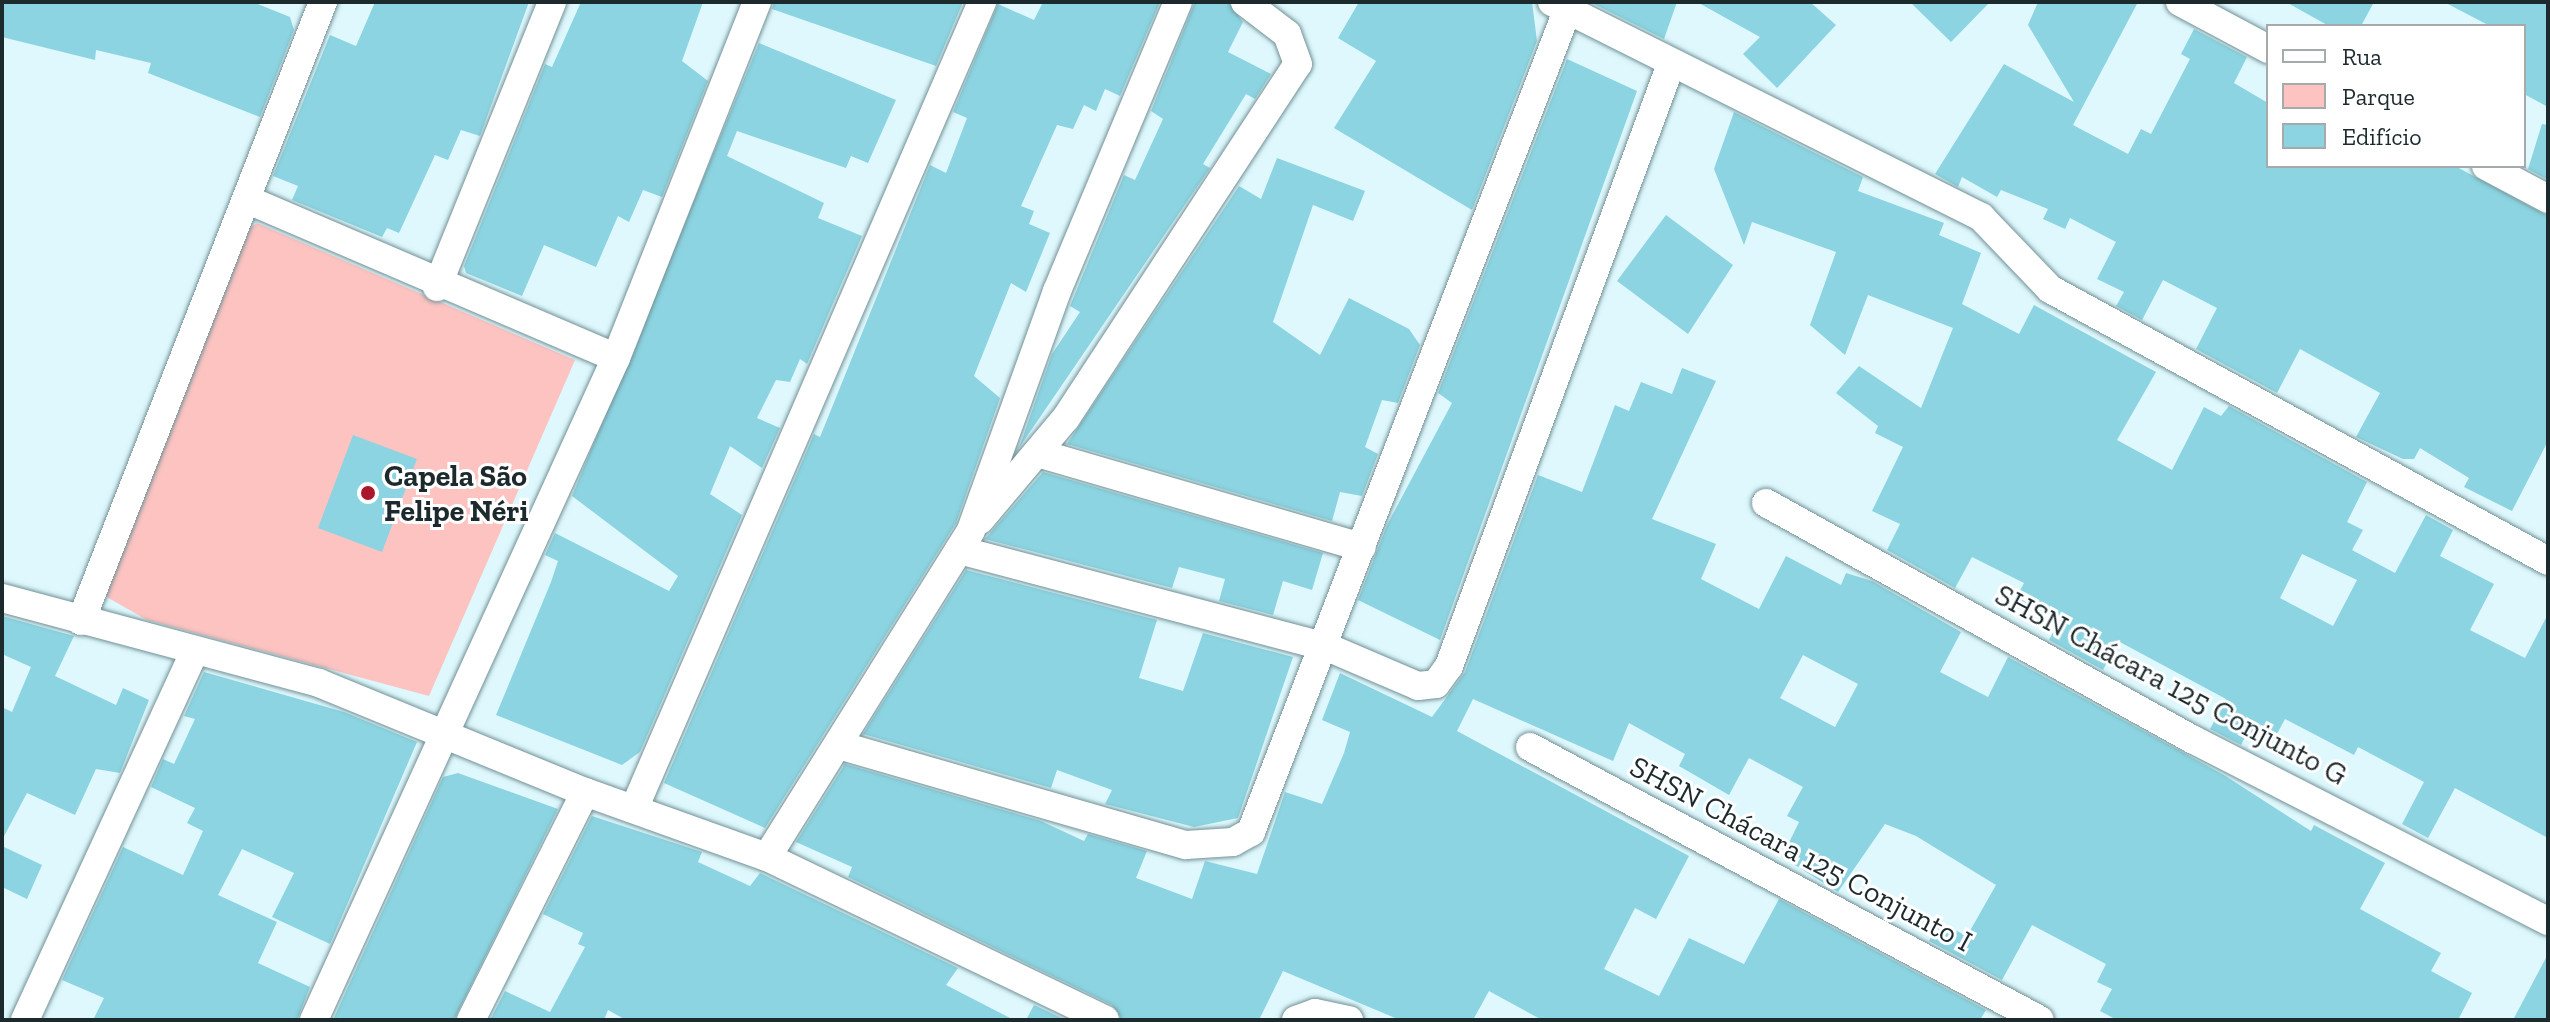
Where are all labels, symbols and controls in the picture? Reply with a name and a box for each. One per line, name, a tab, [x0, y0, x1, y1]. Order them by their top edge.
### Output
legend	[2266, 24, 2526, 168]
text: Rua	[2342, 42, 2382, 71]
text: Parque	[2342, 82, 2415, 111]
text: Edifício	[2342, 122, 2422, 151]
place label: Capela São Felipe Néri	[384, 458, 529, 528]
marker: Capela São Felipe Néri	[359, 484, 377, 502]
street label: SHSN Chácara 125 Conjunto G	[1989, 577, 2353, 793]
street label: SHSN Chácara 125 Conjunto I	[1624, 748, 1978, 960]

